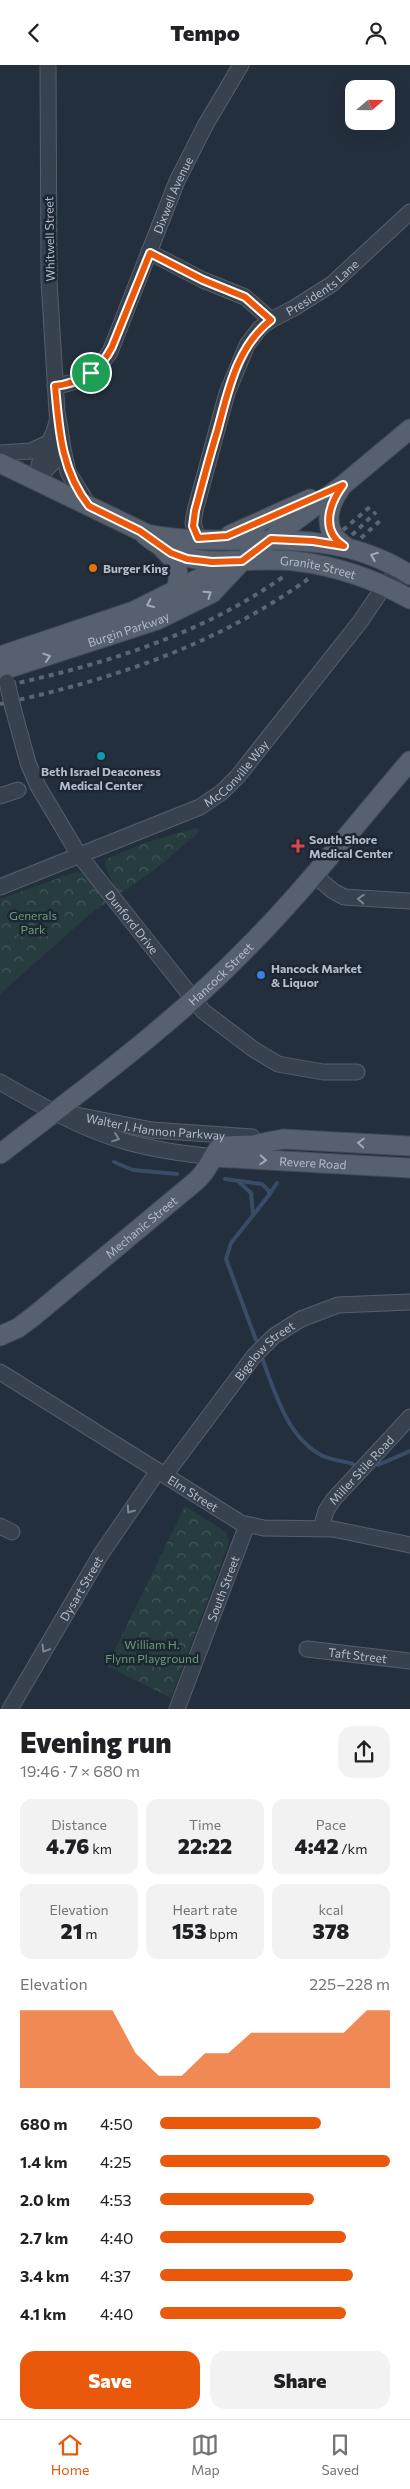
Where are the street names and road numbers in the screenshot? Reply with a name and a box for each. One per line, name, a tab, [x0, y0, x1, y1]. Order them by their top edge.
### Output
street label: Dixwell Avenue	[150, 154, 195, 236]
street label: Whitwell Street	[41, 196, 57, 282]
street label: Presidents Lane	[283, 256, 361, 318]
street label: Granite Street	[280, 553, 358, 582]
street label: Burgin Parkway	[86, 608, 171, 649]
street label: McConville Way	[201, 737, 271, 810]
street label: Dunford Drive	[103, 888, 162, 957]
street label: Hancock Street	[185, 939, 256, 1008]
street label: Walter J. Hannon Parkway	[85, 1110, 226, 1142]
street label: Revere Road	[279, 1154, 347, 1171]
street label: Mechanic Street	[102, 1193, 180, 1261]
street label: Bigelow Street	[231, 1318, 297, 1383]
street label: Miller Stile Road	[326, 1432, 396, 1507]
street label: Elm Street	[165, 1472, 221, 1514]
street label: Dysart Street	[56, 1553, 105, 1623]
street label: South Street	[204, 1554, 242, 1623]
street label: Taft Street	[328, 1645, 388, 1665]

